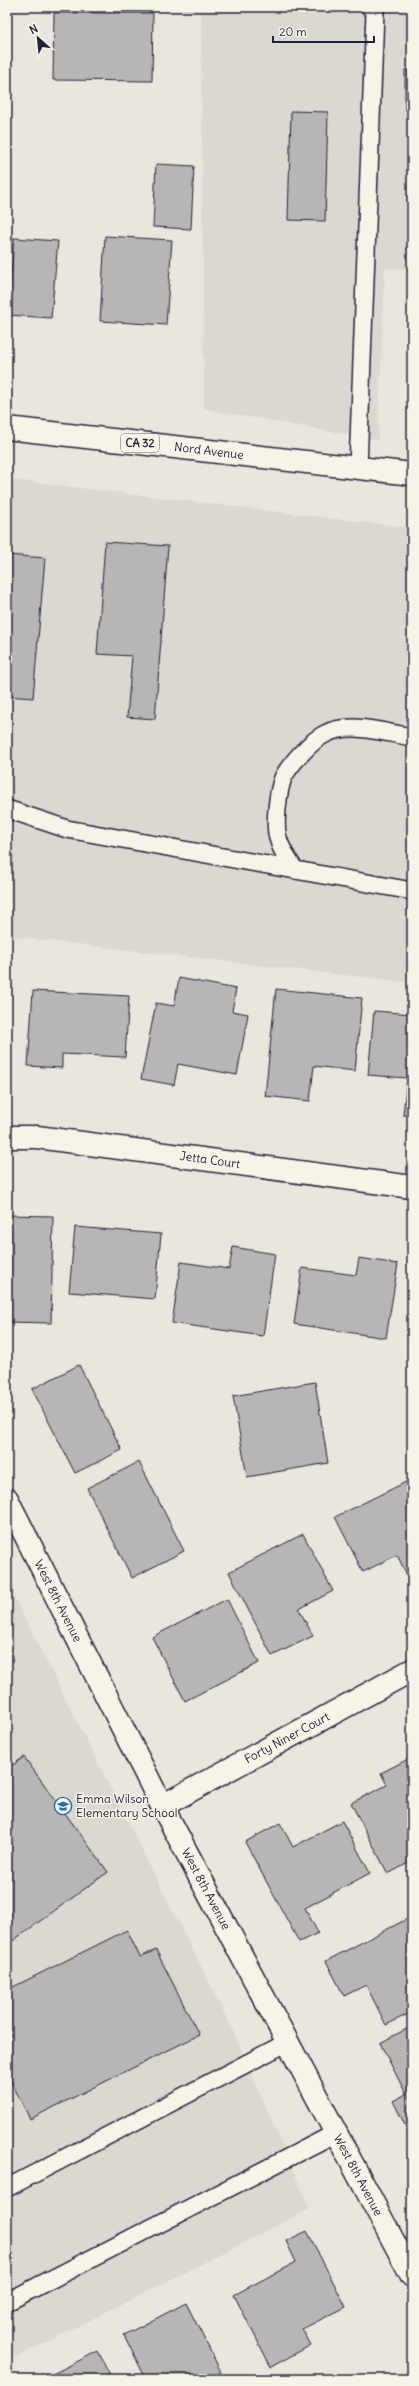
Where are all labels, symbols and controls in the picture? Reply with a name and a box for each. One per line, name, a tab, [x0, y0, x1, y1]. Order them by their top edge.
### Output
north arrow	[18, 18, 58, 58]
scale bar	[273, 18, 374, 44]
text: N	[27, 21, 40, 37]
text: 20 m	[279, 24, 307, 39]
road number: CA 32	[121, 434, 159, 452]
street label: Nord Avenue	[173, 439, 245, 462]
street label: Jetta Court	[179, 1148, 241, 1171]
street label: West 8th Avenue	[31, 1557, 86, 1644]
street label: Forty Niner Court	[242, 1709, 332, 1766]
place label: Emma Wilson Elementary School	[76, 1791, 177, 1820]
school or university icon: Emma Wilson Elementary School	[53, 1796, 73, 1816]
street label: West 8th Avenue	[179, 1845, 234, 1932]
street label: West 8th Avenue	[331, 2131, 386, 2218]

